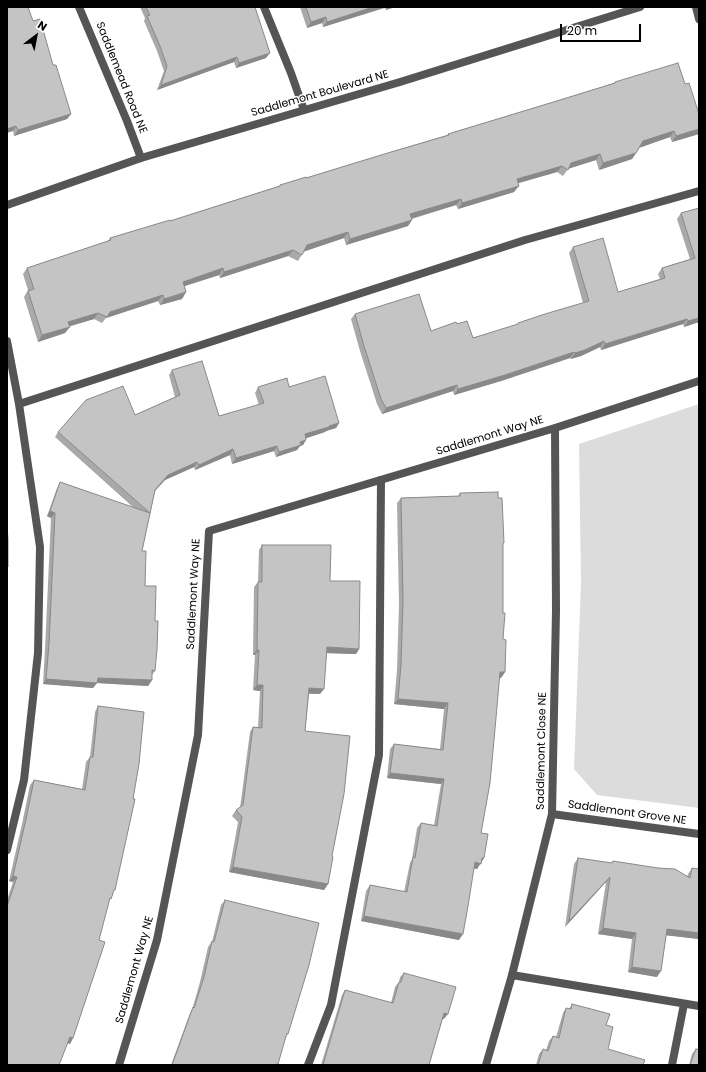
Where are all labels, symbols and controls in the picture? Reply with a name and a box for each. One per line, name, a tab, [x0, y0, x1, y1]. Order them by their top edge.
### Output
north arrow	[16, 16, 56, 56]
scale bar	[562, 16, 643, 42]
text: N	[35, 17, 50, 35]
street label: Saddlemead Road NE	[93, 20, 149, 136]
text: 20 m	[567, 22, 597, 39]
street label: Saddlemont Boulevard NE	[250, 68, 390, 120]
street label: Saddlemont Way NE	[435, 413, 545, 459]
street label: Saddlemont Way NE	[184, 538, 204, 650]
street label: Saddlemont Close NE	[534, 692, 550, 810]
street label: Saddlemont Grove NE	[567, 798, 687, 828]
street label: Saddlemont Way NE	[113, 915, 157, 1025]

